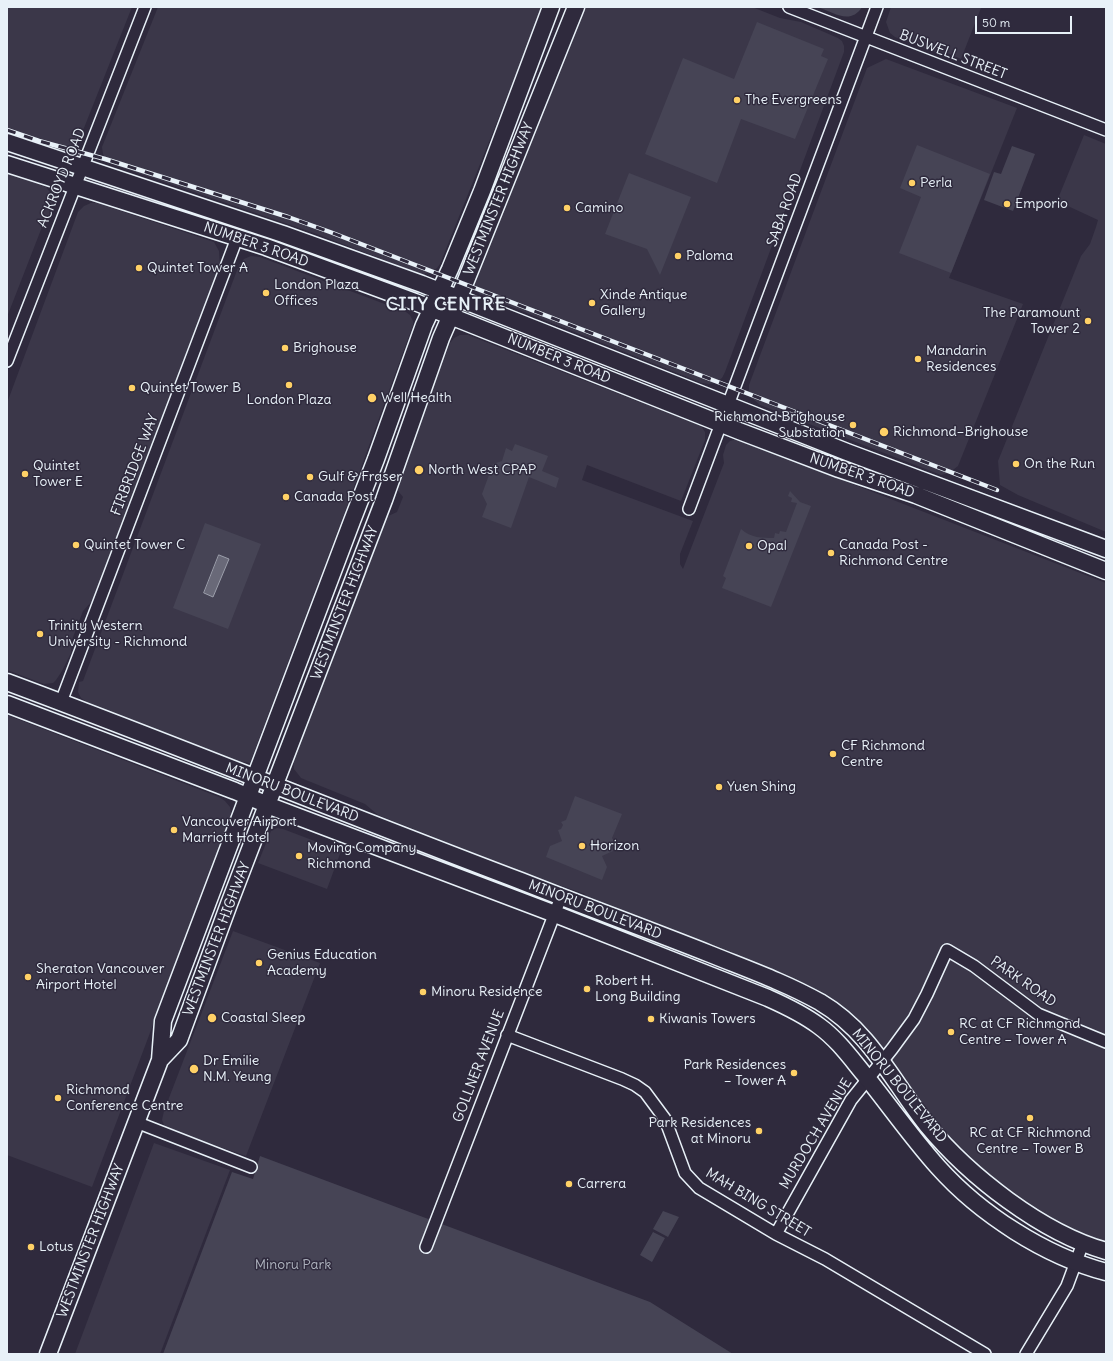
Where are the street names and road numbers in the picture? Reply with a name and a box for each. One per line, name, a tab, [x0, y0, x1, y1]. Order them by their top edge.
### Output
street label: BUSWELL STREET	[897, 27, 1009, 83]
street label: WESTMINSTER HIGHWAY	[461, 120, 537, 278]
street label: ACKROYD ROAD	[34, 126, 90, 230]
street label: SABA ROAD	[764, 171, 806, 249]
street label: NUMBER 3 ROAD	[201, 219, 311, 271]
street label: NUMBER 3 ROAD	[505, 331, 613, 387]
street label: FIRBRIDGE WAY	[108, 412, 162, 518]
street label: NUMBER 3 ROAD	[807, 450, 917, 502]
street label: WESTMINSTER HIGHWAY	[308, 524, 382, 682]
street label: MINORU BOULEVARD	[223, 760, 361, 826]
street label: WESTMINSTER HIGHWAY	[180, 860, 254, 1018]
street label: MINORU BOULEVARD	[526, 877, 664, 943]
street label: PARK ROAD	[987, 953, 1059, 1011]
street label: GOLLNER AVENUE	[450, 1007, 508, 1125]
street label: MINORU BOULEVARD	[848, 1026, 950, 1146]
street label: MURDOCH AVENUE	[776, 1076, 856, 1192]
street label: WESTMINSTER HIGHWAY	[54, 1162, 128, 1320]
street label: MAH BING STREET	[702, 1165, 814, 1241]

